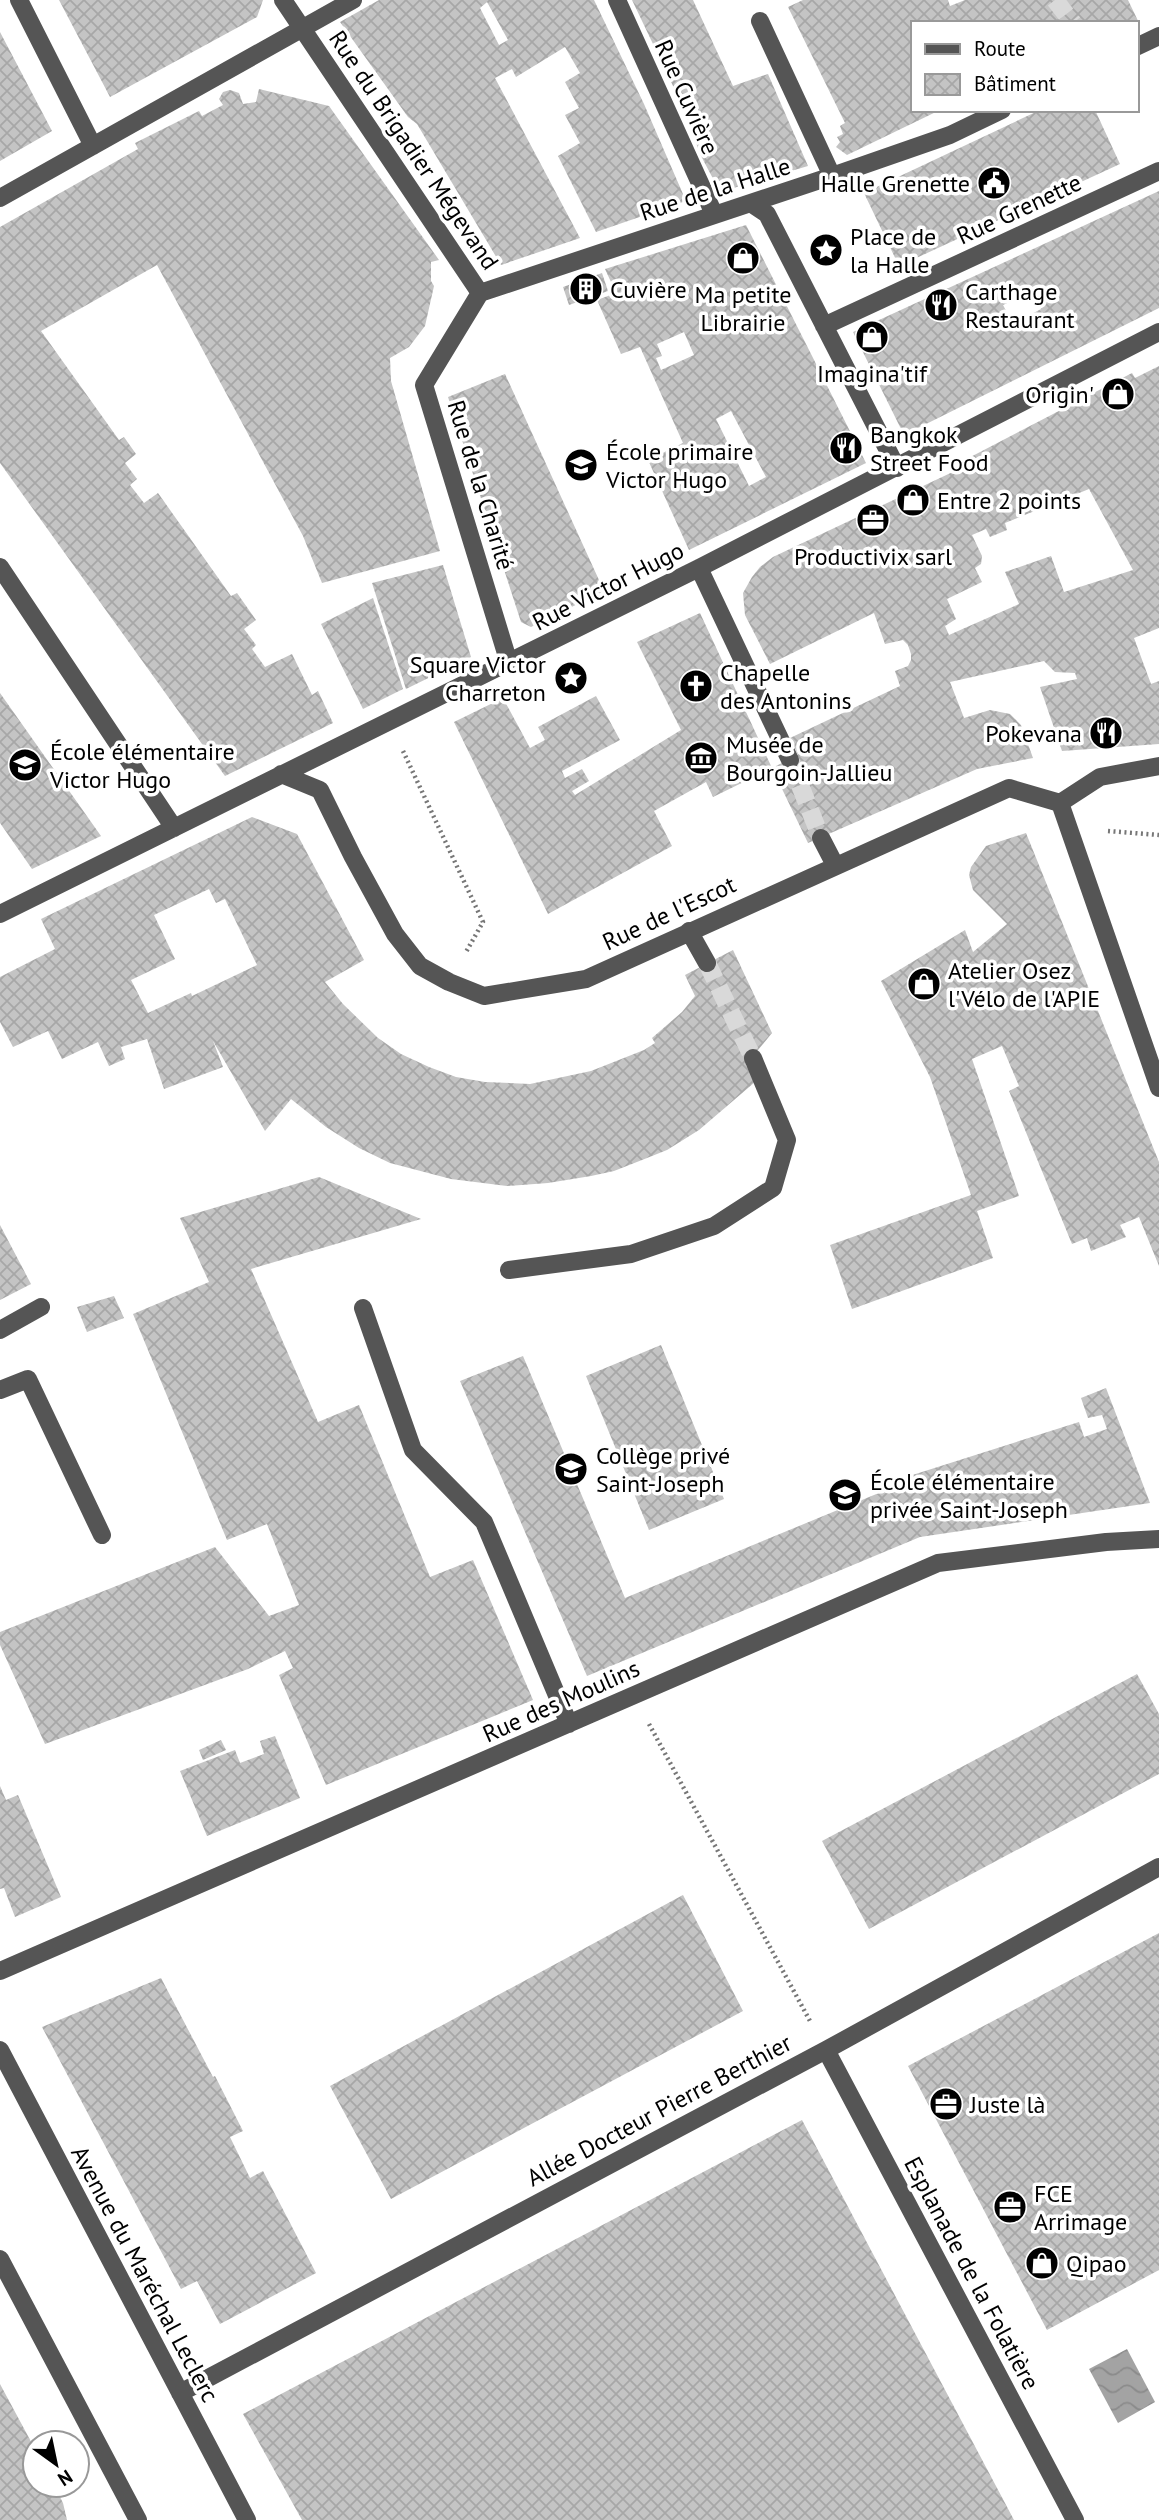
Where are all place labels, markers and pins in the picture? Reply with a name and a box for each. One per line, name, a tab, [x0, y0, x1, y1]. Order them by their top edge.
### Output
public building icon: Halle Grenette	[975, 164, 1013, 202]
place label: Halle Grenette	[821, 168, 970, 199]
place label: Place de la Halle	[850, 221, 936, 280]
place icon: Place de la Halle	[807, 231, 845, 269]
shop icon: Ma petite Librairie	[724, 239, 762, 277]
building icon: Cuvière	[567, 270, 605, 308]
place label: Cuvière	[610, 274, 687, 305]
place label: Carthage Restaurant	[965, 276, 1075, 335]
place label: Ma petite Librairie	[694, 279, 792, 338]
restaurant icon: Carthage Restaurant	[922, 286, 960, 324]
shop icon: Imagina'tif	[853, 318, 891, 356]
place label: Imagina'tif	[817, 358, 928, 389]
shop icon: Origin'	[1099, 375, 1137, 413]
place label: Origin'	[1025, 379, 1094, 410]
place label: Bangkok Street Food	[870, 419, 989, 478]
restaurant icon: Bangkok Street Food	[827, 429, 865, 467]
place label: École primaire Victor Hugo	[605, 436, 753, 495]
school or university icon: École primaire Victor Hugo	[562, 446, 600, 484]
shop icon: Entre 2 points	[894, 481, 932, 519]
place label: Entre 2 points	[937, 485, 1081, 516]
office icon: Productivix sarl	[854, 501, 892, 539]
place label: Productivix sarl	[794, 541, 952, 572]
place label: Square Victor Charreton	[410, 649, 546, 708]
place label: Chapelle des Antonins	[720, 657, 852, 716]
place icon: Square Victor Charreton	[552, 659, 590, 697]
church icon: Chapelle des Antonins	[677, 667, 715, 705]
restaurant icon: Pokevana	[1087, 714, 1125, 752]
place label: Pokevana	[985, 718, 1082, 749]
place label: Musée de Bourgoin-Jallieu	[726, 729, 892, 788]
place label: École élémentaire Victor Hugo	[49, 736, 235, 795]
museum icon: Musée de Bourgoin-Jallieu	[682, 739, 720, 777]
school or university icon: École élémentaire Victor Hugo	[6, 746, 44, 784]
place label: Atelier Osez l'Vélo de l'APIE	[948, 955, 1100, 1014]
shop icon: Atelier Osez l'Vélo de l'APIE	[905, 965, 943, 1003]
place label: Collège privé Saint-Joseph	[596, 1440, 730, 1499]
school or university icon: Collège privé Saint-Joseph	[552, 1450, 590, 1488]
place label: École élémentaire privée Saint-Joseph	[870, 1466, 1068, 1525]
school or university icon: École élémentaire privée Saint-Joseph	[826, 1476, 864, 1514]
office icon: Juste là	[927, 2085, 965, 2123]
place label: Juste là	[969, 2089, 1045, 2120]
place label: FCE Arrimage	[1034, 2178, 1127, 2237]
office icon: FCE Arrimage	[991, 2188, 1029, 2226]
shop icon: Qipao	[1023, 2244, 1061, 2282]
place label: Qipao	[1066, 2248, 1127, 2279]

